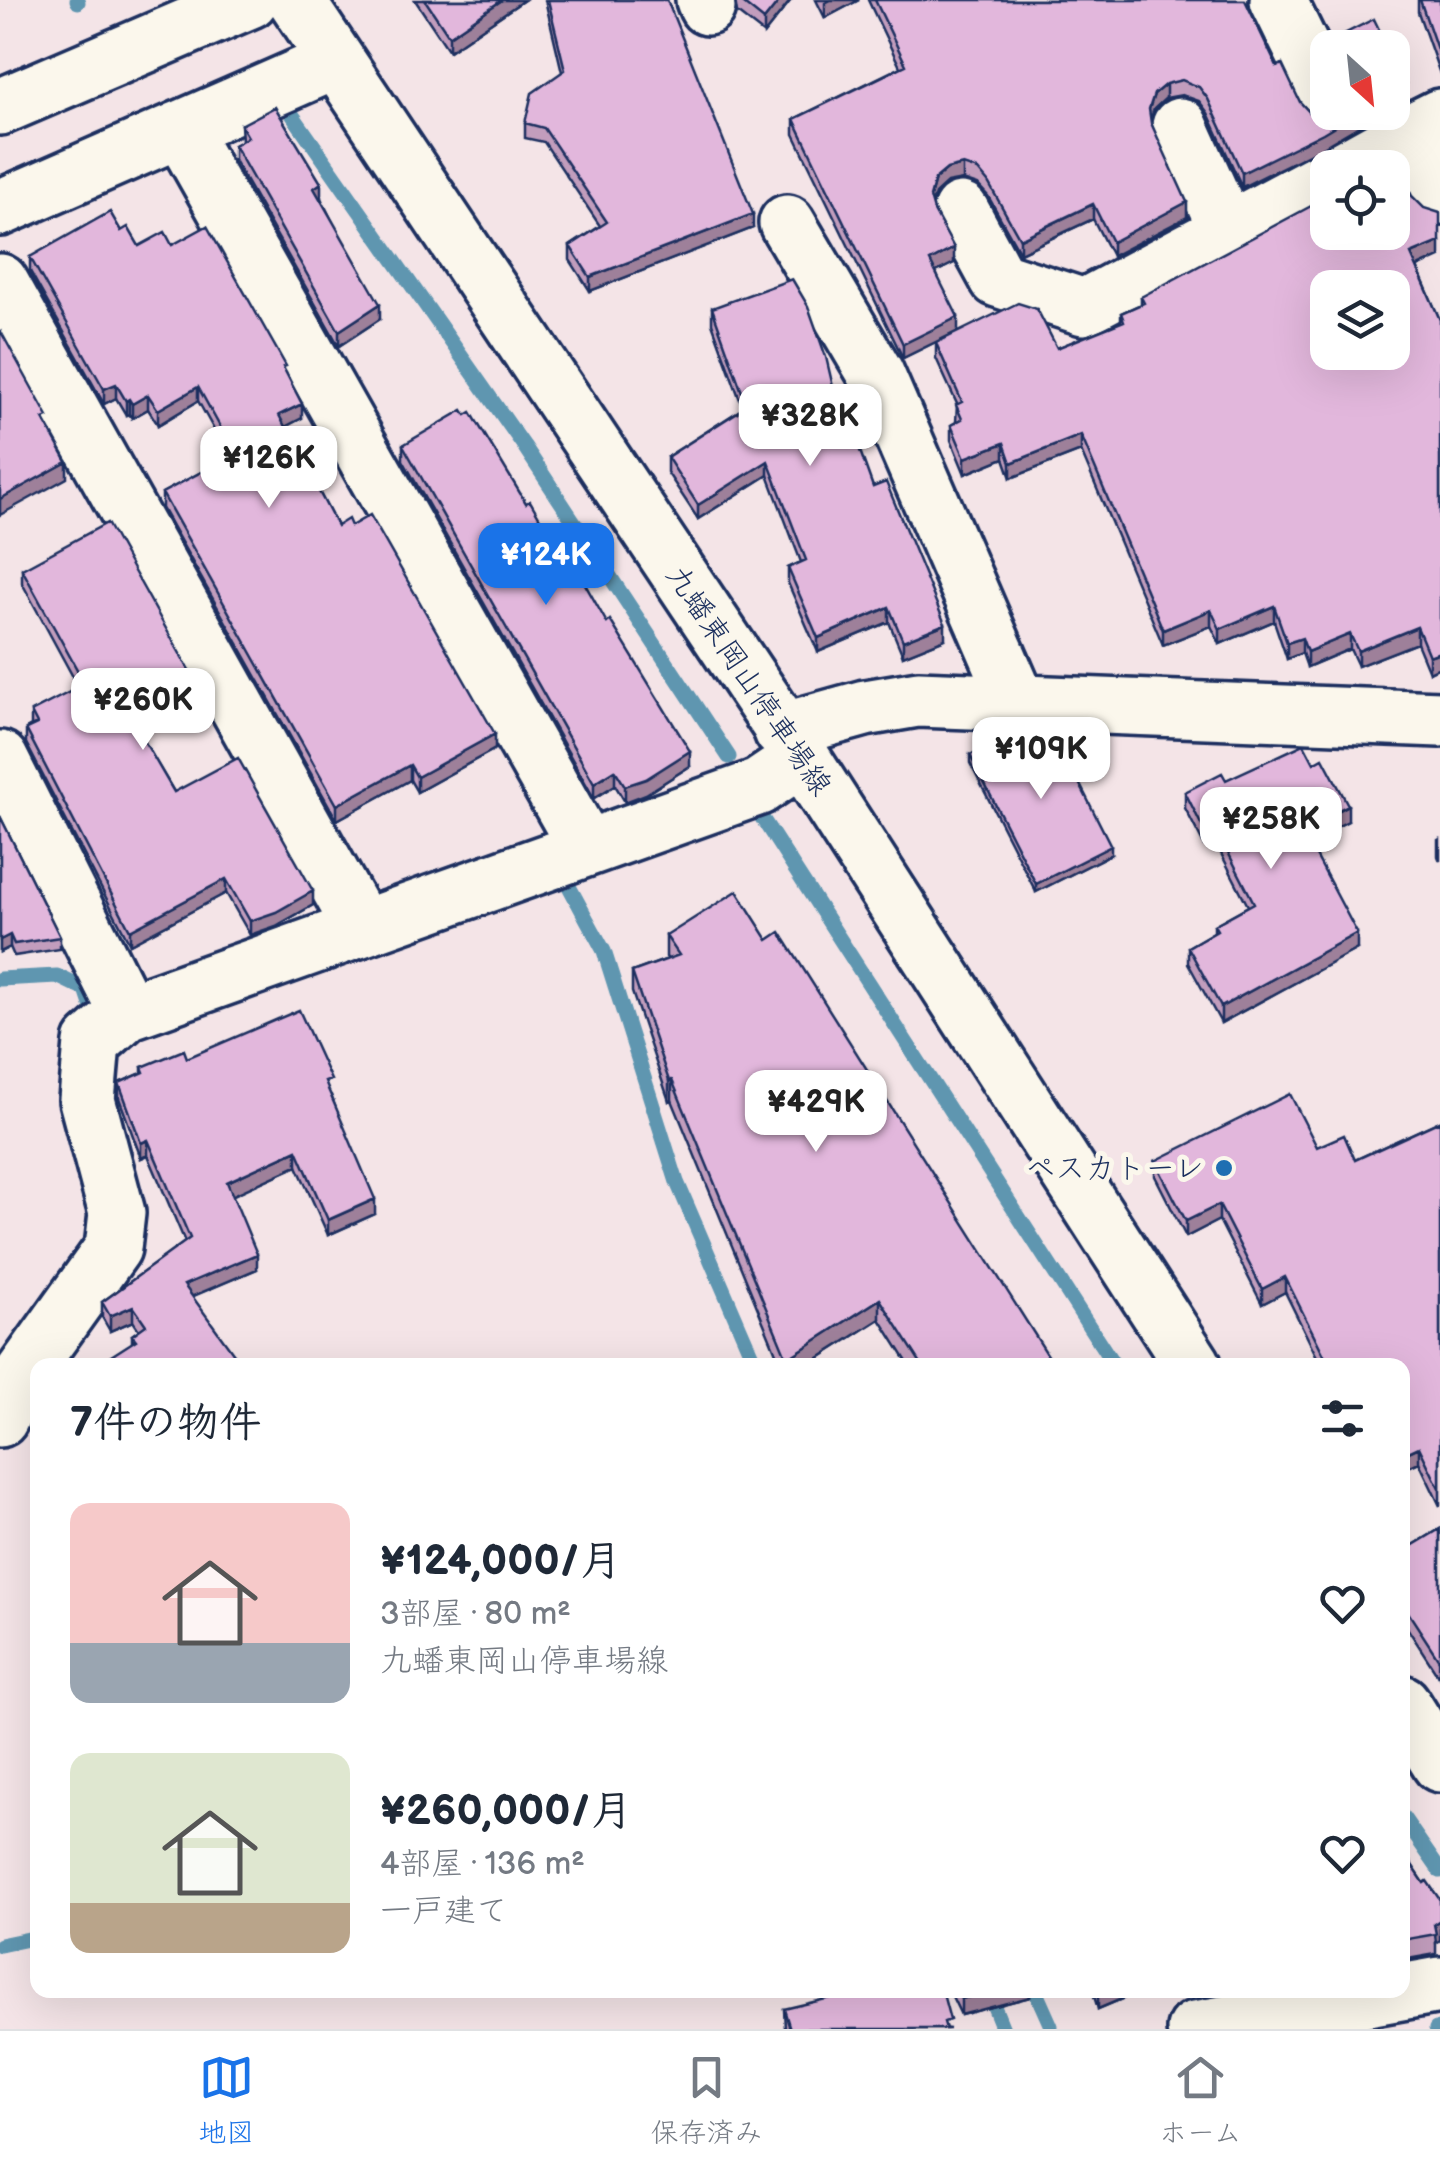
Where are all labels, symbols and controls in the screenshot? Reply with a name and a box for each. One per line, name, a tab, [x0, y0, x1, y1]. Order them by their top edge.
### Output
north arrow	[1310, 30, 1410, 130]
map controls	[1310, 30, 1410, 370]
button: locate	[1310, 150, 1410, 250]
button: layers	[1310, 270, 1410, 370]
pin: ¥328K	[740, 384, 880, 469]
text: ¥328K	[761, 397, 859, 436]
pin: ¥126K	[199, 426, 339, 511]
text: ¥126K	[222, 439, 316, 478]
pin: ¥124K	[476, 523, 616, 608]
text: ¥124K	[500, 536, 592, 575]
street label: 九蟠東岡山停車場線	[658, 559, 839, 803]
pin: ¥260K	[73, 668, 213, 753]
text: ¥260K	[93, 681, 193, 720]
pin: ¥109K	[971, 717, 1111, 802]
text: ¥109K	[994, 730, 1088, 769]
pin: ¥258K	[1201, 787, 1341, 872]
text: ¥258K	[1222, 800, 1320, 839]
pin: ¥429K	[746, 1070, 886, 1155]
text: ¥429K	[767, 1083, 865, 1122]
place label: ペスカトーレ	[1025, 1151, 1204, 1187]
marker: ペスカトーレ	[1213, 1157, 1235, 1179]
icon: filters	[1315, 1391, 1370, 1446]
text: 7件の物件	[70, 1398, 261, 1449]
text: ¥124,000/月	[380, 1536, 622, 1587]
icon: home	[150, 1543, 270, 1663]
icon: heart	[1315, 1576, 1370, 1631]
text: 3部屋 · 80 m²	[380, 1595, 571, 1634]
text: 九蟠東岡山停車場線	[380, 1642, 668, 1681]
text: ¥260,000/月	[380, 1786, 633, 1837]
icon: home	[150, 1793, 270, 1913]
icon: heart	[1315, 1826, 1370, 1881]
text: 4部屋 · 136 m²	[380, 1845, 585, 1884]
text: 一戸建て	[380, 1892, 508, 1931]
tab: 地図	[198, 2050, 254, 2150]
tab: 保存済み	[651, 2050, 763, 2150]
tab: ホーム	[1159, 2050, 1242, 2150]

